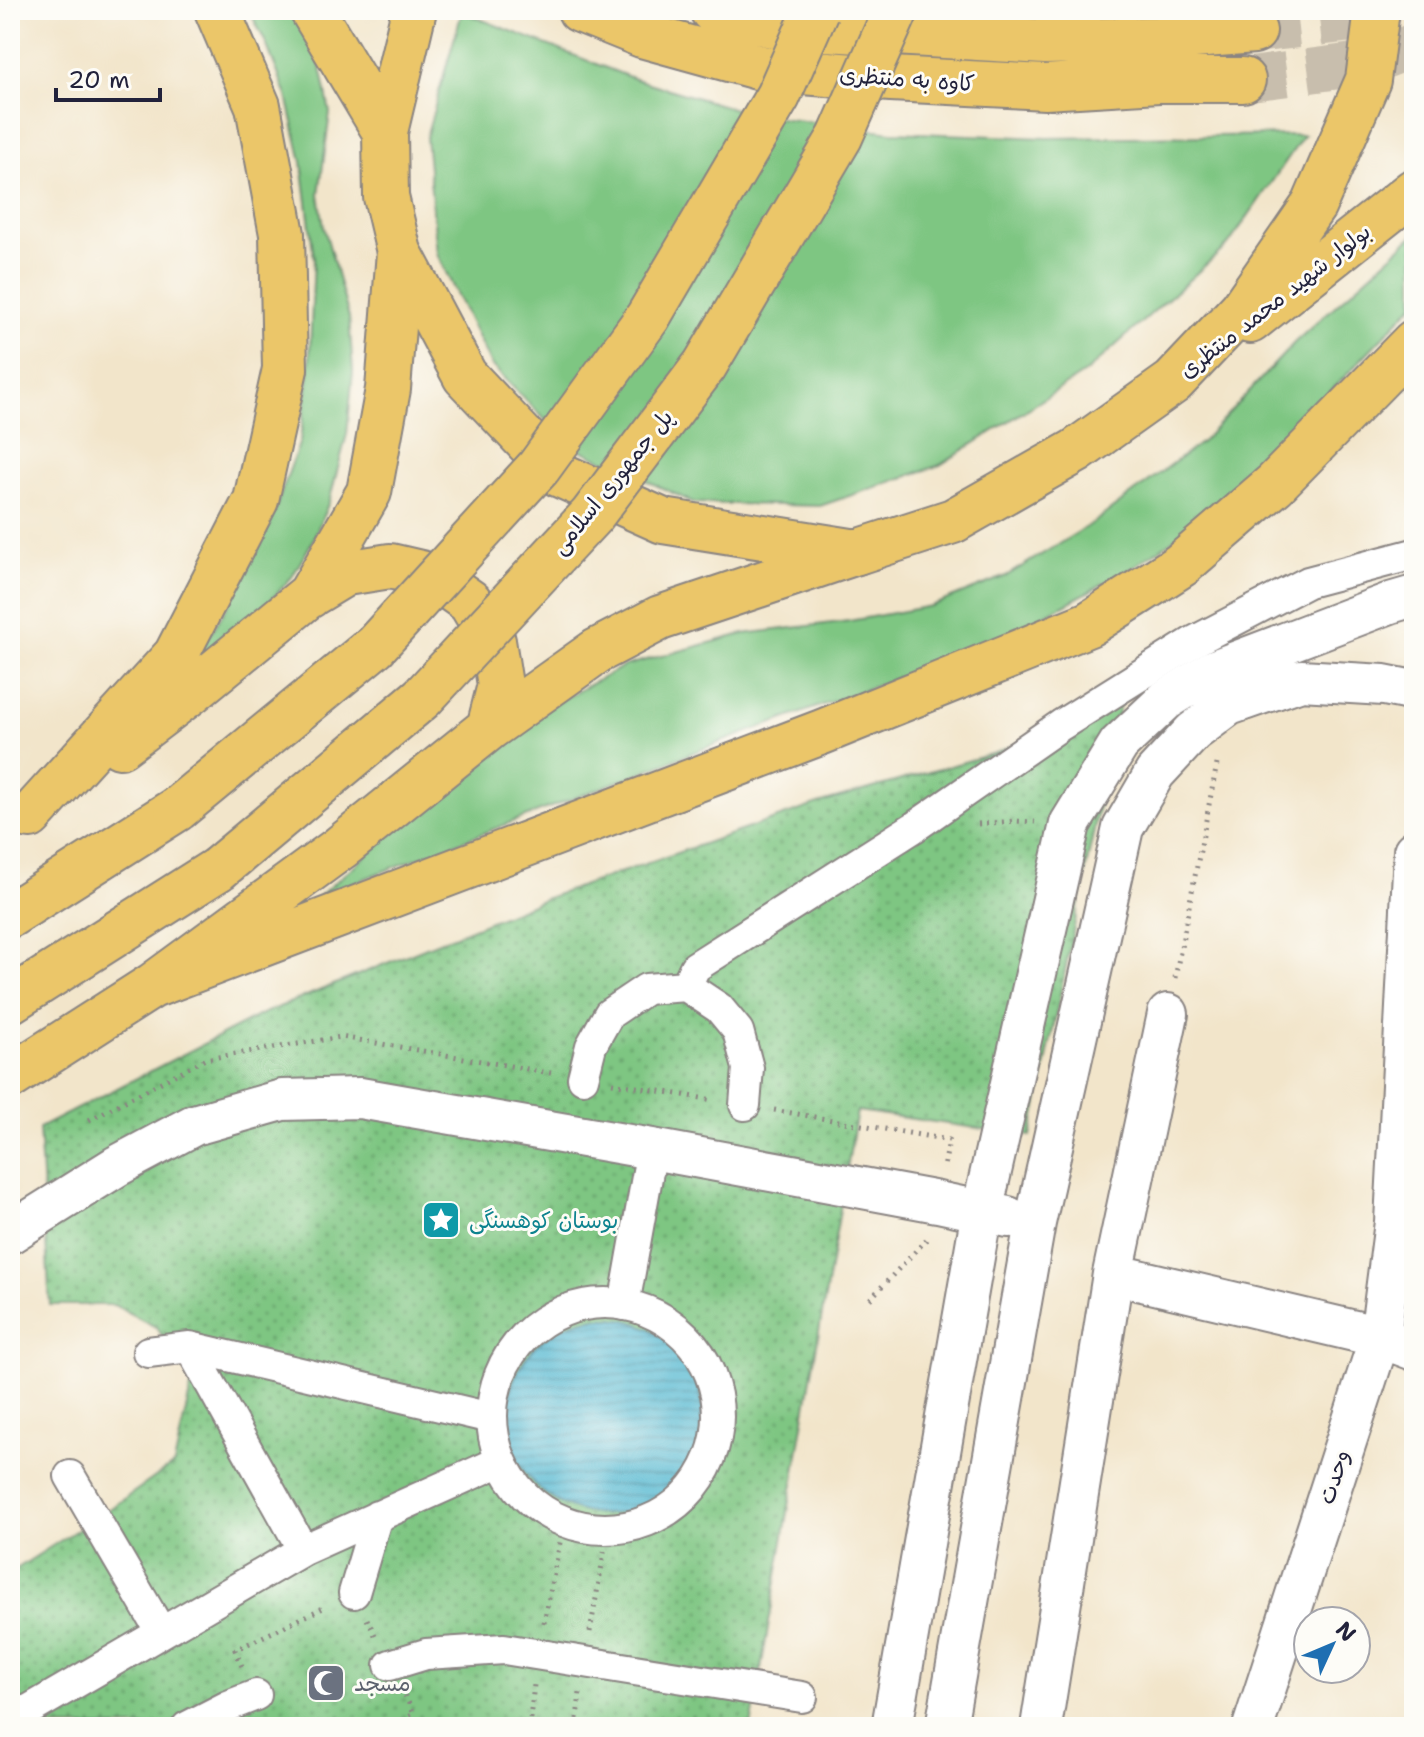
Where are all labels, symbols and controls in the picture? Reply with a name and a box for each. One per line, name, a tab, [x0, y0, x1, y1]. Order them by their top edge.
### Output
scale bar	[56, 52, 160, 102]
street label: کاوه به منتظری	[838, 60, 976, 98]
text: 20 m	[68, 64, 130, 96]
street label: بولوار شهید محمد منتظری	[1174, 217, 1376, 385]
street label: پل جمهوری اسلامی	[545, 404, 679, 560]
place icon: بوستان کوهسنگی	[420, 1199, 462, 1241]
place label: بوستان کوهسنگی	[469, 1206, 618, 1235]
street label: وحدت	[1312, 1446, 1356, 1508]
north arrow	[1292, 1605, 1372, 1685]
text: N	[1330, 1615, 1363, 1648]
mosque icon: مسجد	[305, 1662, 347, 1704]
place label: مسجد	[354, 1669, 411, 1698]

